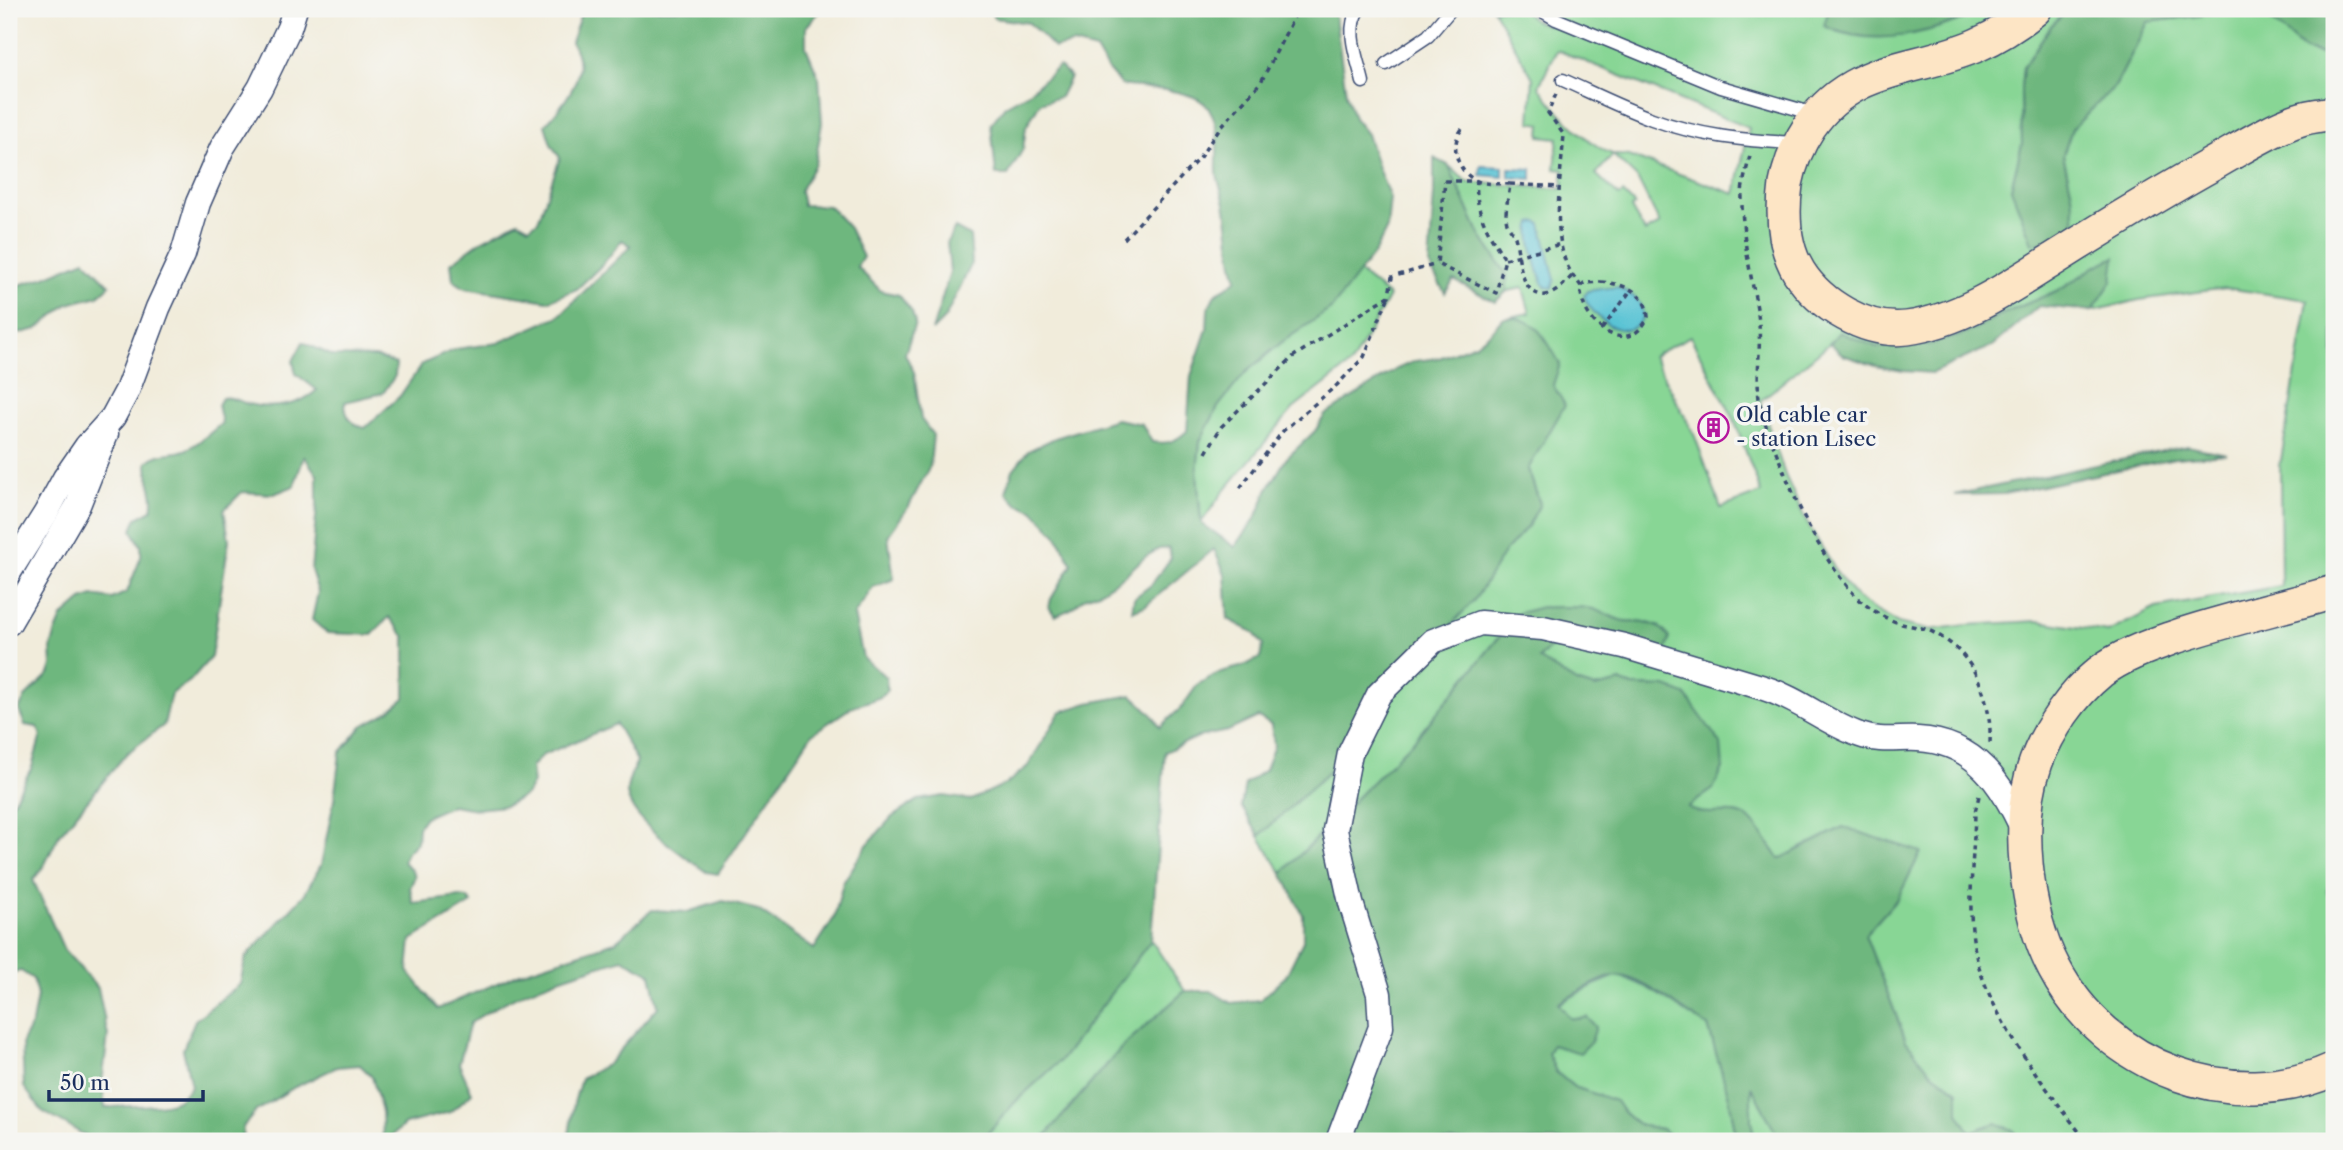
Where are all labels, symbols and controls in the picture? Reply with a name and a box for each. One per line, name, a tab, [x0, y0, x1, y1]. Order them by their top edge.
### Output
place label: Old cable car - station Lisec	[1736, 402, 1876, 451]
building icon: Old cable car - station Lisec	[1696, 410, 1730, 444]
scale bar	[49, 1059, 203, 1103]
text: 50 m	[60, 1070, 110, 1095]

